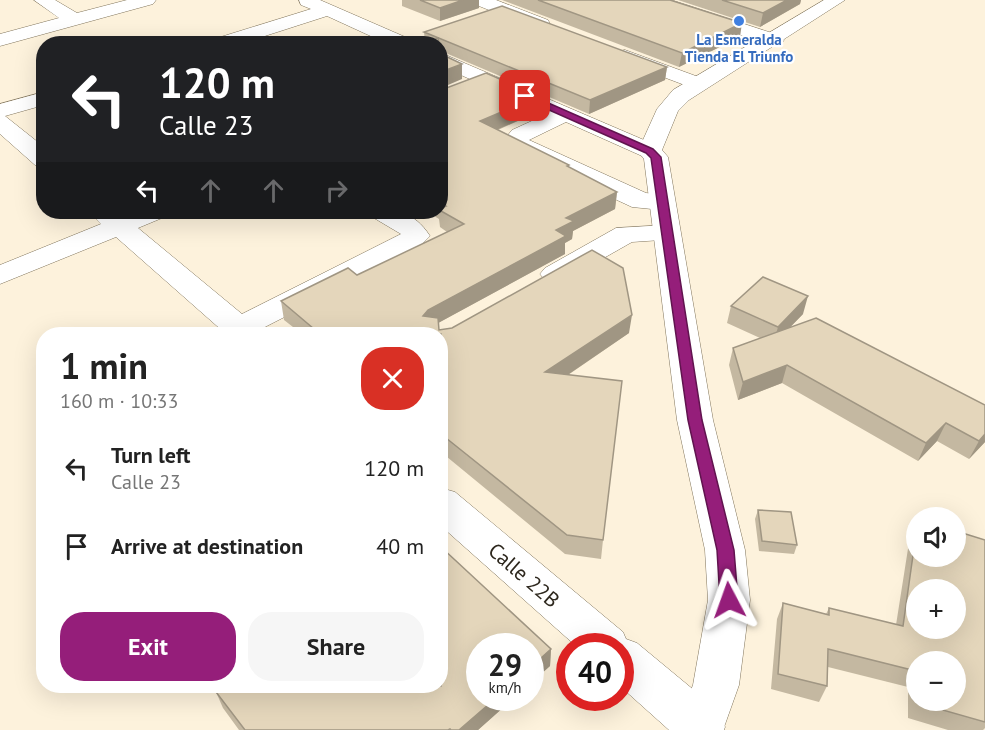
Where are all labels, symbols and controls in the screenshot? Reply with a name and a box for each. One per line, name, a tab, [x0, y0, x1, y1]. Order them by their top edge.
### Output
marker: La Esmeralda Tienda El Triunfo	[732, 14, 746, 28]
place label: La Esmeralda Tienda El Triunfo	[685, 30, 793, 66]
text: 120 m	[159, 55, 275, 110]
icon: left	[60, 60, 138, 138]
pin	[499, 70, 550, 121]
icon: arrive	[508, 79, 541, 112]
text: Calle 23	[159, 108, 253, 142]
icon: left	[131, 174, 164, 207]
icon: ahead	[194, 174, 227, 207]
icon: ahead	[257, 174, 290, 207]
icon: right	[320, 174, 353, 207]
text: 1 min	[60, 342, 148, 389]
button: close	[361, 347, 424, 410]
text: 160 m · 10:33	[60, 388, 178, 414]
text: Turn left	[111, 441, 191, 469]
icon: left	[60, 452, 93, 485]
text: 120 m	[364, 454, 424, 482]
text: Calle 23	[111, 469, 181, 495]
map controls	[906, 507, 966, 711]
button: sound	[906, 507, 966, 567]
icon: arrive	[60, 530, 93, 563]
text: Arrive at destination	[111, 532, 303, 560]
text: 40 m	[376, 532, 424, 560]
street label: Calle 22B	[483, 537, 565, 613]
position arrow	[697, 568, 761, 632]
button: +	[906, 579, 966, 639]
button: Exit	[60, 612, 236, 681]
button: Share	[248, 612, 424, 681]
speed limit sign: 40	[556, 633, 634, 711]
text: 29	[488, 645, 522, 684]
button: −	[906, 651, 966, 711]
text: km/h	[489, 678, 521, 697]

